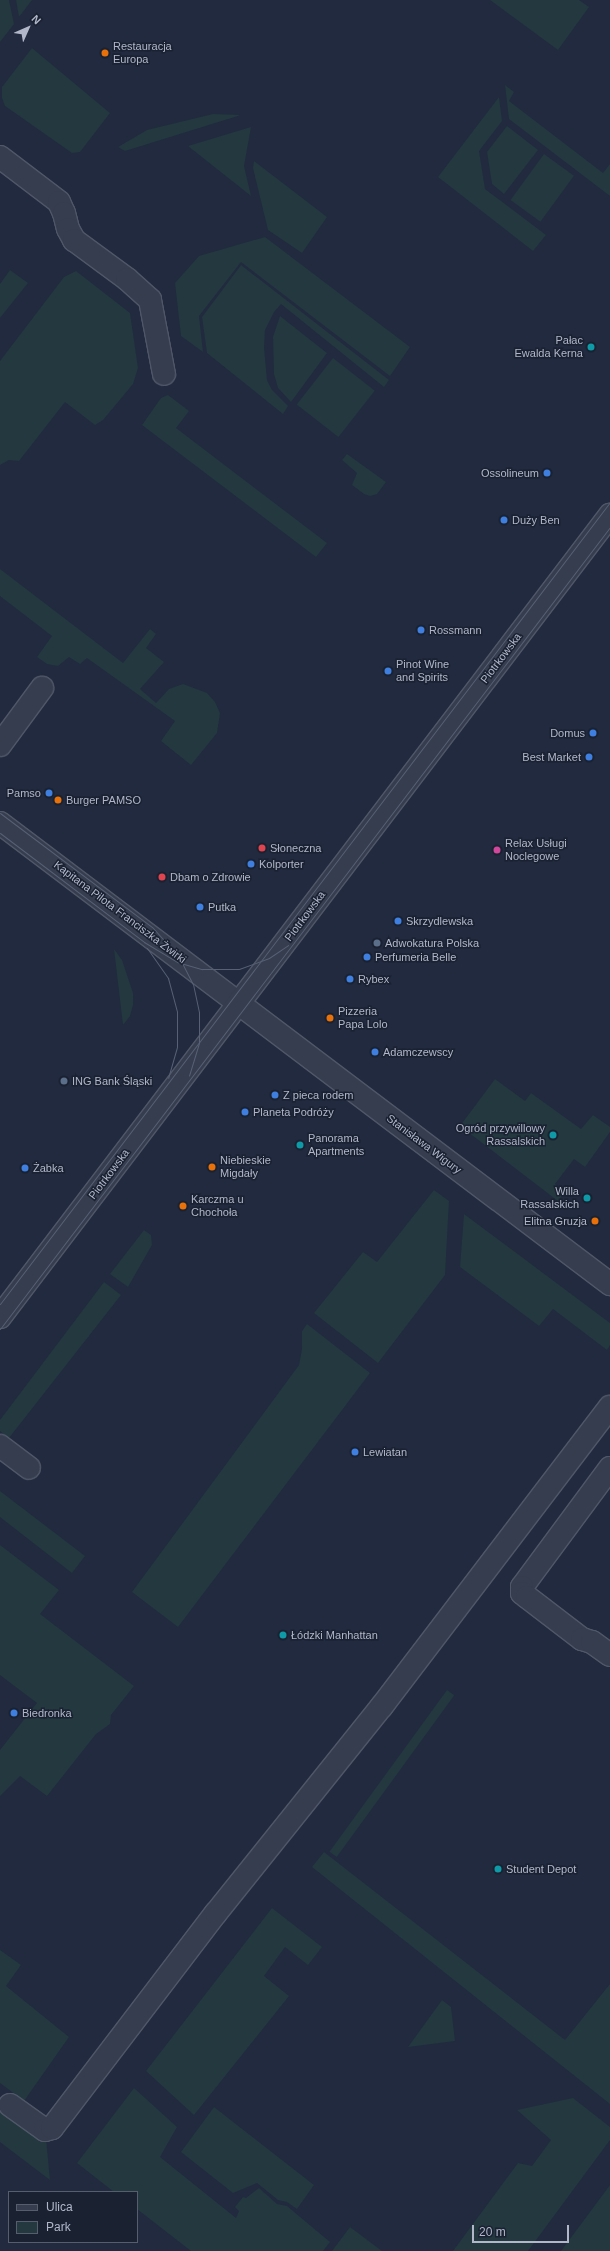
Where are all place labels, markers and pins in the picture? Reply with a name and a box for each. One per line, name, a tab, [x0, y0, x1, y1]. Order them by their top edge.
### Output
place label: Restauracja Europa	[113, 40, 172, 66]
marker: Restauracja Europa	[100, 48, 110, 58]
place label: Pałac Ewalda Kerna	[515, 334, 583, 360]
marker: Pałac Ewalda Kerna	[586, 342, 596, 352]
place label: Ossolineum	[481, 466, 539, 480]
marker: Ossolineum	[542, 468, 552, 478]
place label: Duży Ben	[512, 513, 560, 527]
marker: Duży Ben	[499, 515, 509, 525]
place label: Rossmann	[429, 623, 482, 637]
marker: Rossmann	[416, 625, 426, 635]
place label: Pinot Wine and Spirits	[396, 658, 449, 684]
marker: Pinot Wine and Spirits	[383, 666, 393, 676]
place label: Domus	[550, 726, 585, 740]
marker: Domus	[588, 728, 598, 738]
place label: Best Market	[522, 750, 581, 764]
marker: Best Market	[584, 752, 594, 762]
place label: Pamso	[7, 786, 41, 800]
marker: Pamso	[44, 788, 54, 798]
place label: Burger PAMSO	[66, 793, 141, 807]
marker: Burger PAMSO	[53, 795, 63, 805]
place label: Relax Usługi Noclegowe	[505, 837, 567, 863]
place label: Słoneczna	[270, 841, 321, 855]
marker: Słoneczna	[257, 843, 267, 853]
marker: Relax Usługi Noclegowe	[492, 845, 502, 855]
place label: Kolporter	[259, 857, 304, 871]
marker: Kolporter	[246, 859, 256, 869]
place label: Dbam o Zdrowie	[170, 870, 251, 884]
marker: Dbam o Zdrowie	[157, 872, 167, 882]
place label: Putka	[208, 900, 236, 914]
marker: Putka	[195, 902, 205, 912]
place label: Skrzydlewska	[406, 914, 473, 928]
marker: Skrzydlewska	[393, 916, 403, 926]
place label: Adwokatura Polska	[385, 936, 479, 950]
marker: Adwokatura Polska	[372, 938, 382, 948]
place label: Perfumeria Belle	[375, 950, 456, 964]
marker: Perfumeria Belle	[362, 952, 372, 962]
place label: Rybex	[358, 972, 389, 986]
marker: Rybex	[345, 974, 355, 984]
place label: Pizzeria Papa Lolo	[338, 1005, 388, 1031]
marker: Pizzeria Papa Lolo	[325, 1013, 335, 1023]
place label: Adamczewscy	[383, 1045, 453, 1059]
marker: Adamczewscy	[370, 1047, 380, 1057]
place label: ING Bank Śląski	[72, 1074, 152, 1088]
marker: ING Bank Śląski	[59, 1076, 69, 1086]
place label: Z pieca rodem	[283, 1088, 353, 1102]
marker: Z pieca rodem	[270, 1090, 280, 1100]
place label: Planeta Podróży	[253, 1105, 334, 1119]
marker: Planeta Podróży	[240, 1107, 250, 1117]
place label: Ogród przywillowy Rassalskich	[456, 1122, 545, 1148]
marker: Ogród przywillowy Rassalskich	[548, 1130, 558, 1140]
place label: Panorama Apartments	[308, 1132, 364, 1158]
marker: Panorama Apartments	[295, 1140, 305, 1150]
place label: Niebieskie Migdały	[220, 1154, 271, 1180]
place label: Żabka	[33, 1161, 64, 1175]
marker: Niebieskie Migdały	[207, 1162, 217, 1172]
marker: Żabka	[20, 1163, 30, 1173]
place label: Willa Rassalskich	[520, 1185, 579, 1211]
place label: Karczma u Chochoła	[191, 1193, 244, 1219]
marker: Willa Rassalskich	[582, 1193, 592, 1203]
marker: Karczma u Chochoła	[178, 1201, 188, 1211]
place label: Elitna Gruzja	[524, 1214, 587, 1228]
marker: Elitna Gruzja	[590, 1216, 600, 1226]
place label: Lewiatan	[363, 1445, 407, 1459]
marker: Lewiatan	[350, 1447, 360, 1457]
place label: Łódzki Manhattan	[291, 1628, 378, 1642]
marker: Łódzki Manhattan	[278, 1630, 288, 1640]
place label: Biedronka	[22, 1706, 72, 1720]
marker: Biedronka	[9, 1708, 19, 1718]
place label: Student Depot	[506, 1862, 576, 1876]
marker: Student Depot	[493, 1864, 503, 1874]

